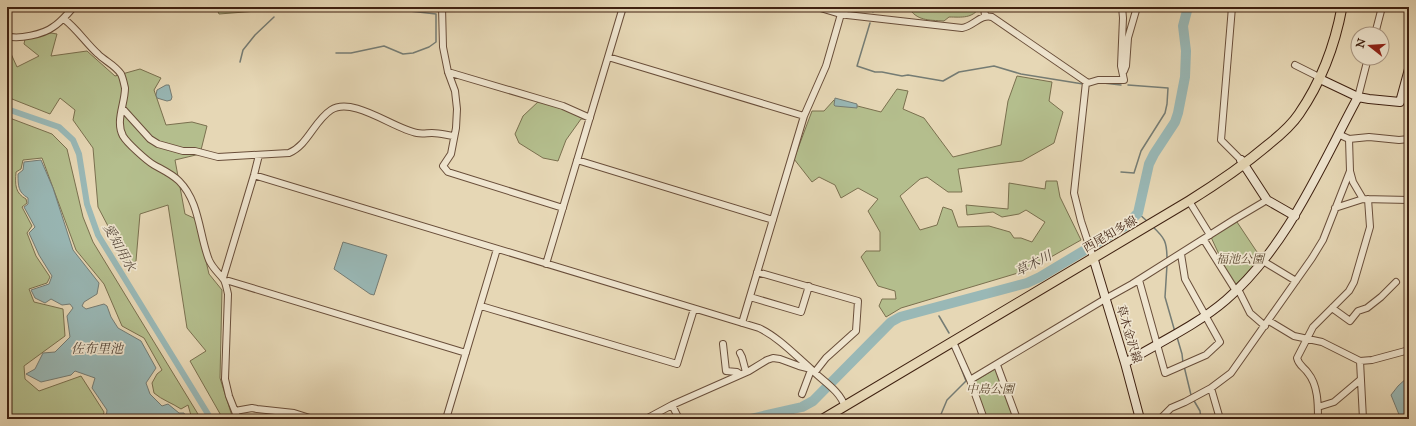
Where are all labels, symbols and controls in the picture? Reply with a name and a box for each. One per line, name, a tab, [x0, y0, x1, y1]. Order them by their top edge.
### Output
north arrow	[1350, 26, 1390, 66]
text: N	[1353, 36, 1369, 50]
street label: 西尾知多線	[1081, 213, 1139, 255]
water label: 愛知用水	[100, 221, 140, 276]
water label: 草木川	[1012, 247, 1056, 280]
park label: 福池公園	[1216, 252, 1266, 266]
street label: 草木金沢線	[1114, 303, 1144, 365]
water label: 佐布里池	[71, 341, 125, 357]
park label: 中島公園	[966, 382, 1016, 396]

